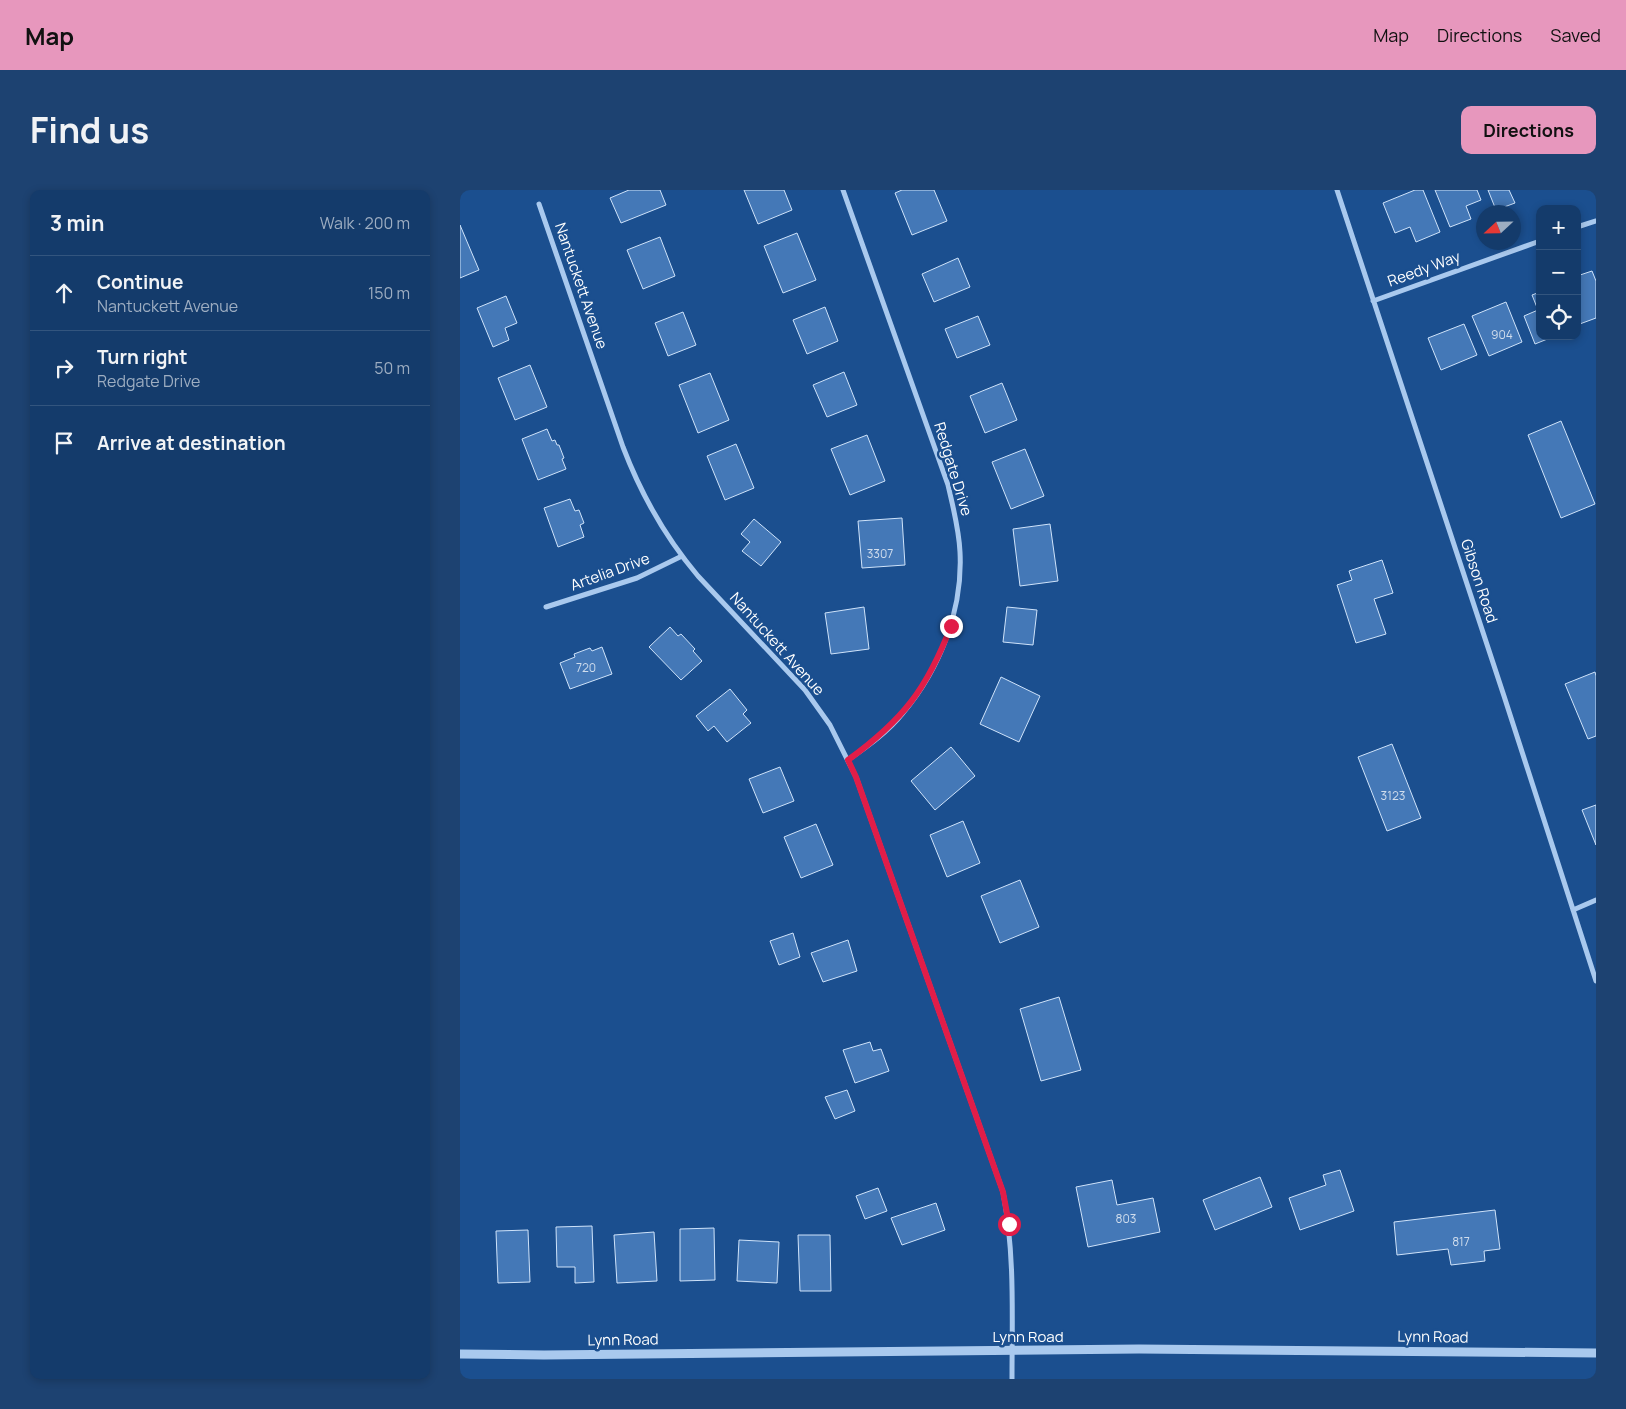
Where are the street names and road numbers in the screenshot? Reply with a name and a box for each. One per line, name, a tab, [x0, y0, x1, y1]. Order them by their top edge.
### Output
street label: Nantuckett Avenue	[550, 220, 613, 352]
street label: Reedy Way	[1385, 246, 1463, 291]
street label: Redgate Drive	[929, 419, 978, 518]
street label: Gibson Road	[1456, 536, 1503, 626]
street label: Artelia Drive	[567, 547, 653, 596]
street label: Nantuckett Avenue	[725, 587, 830, 700]
street label: Lynn Road	[1397, 1325, 1469, 1348]
street label: Lynn Road	[992, 1326, 1064, 1347]
street label: Lynn Road	[587, 1328, 659, 1351]

